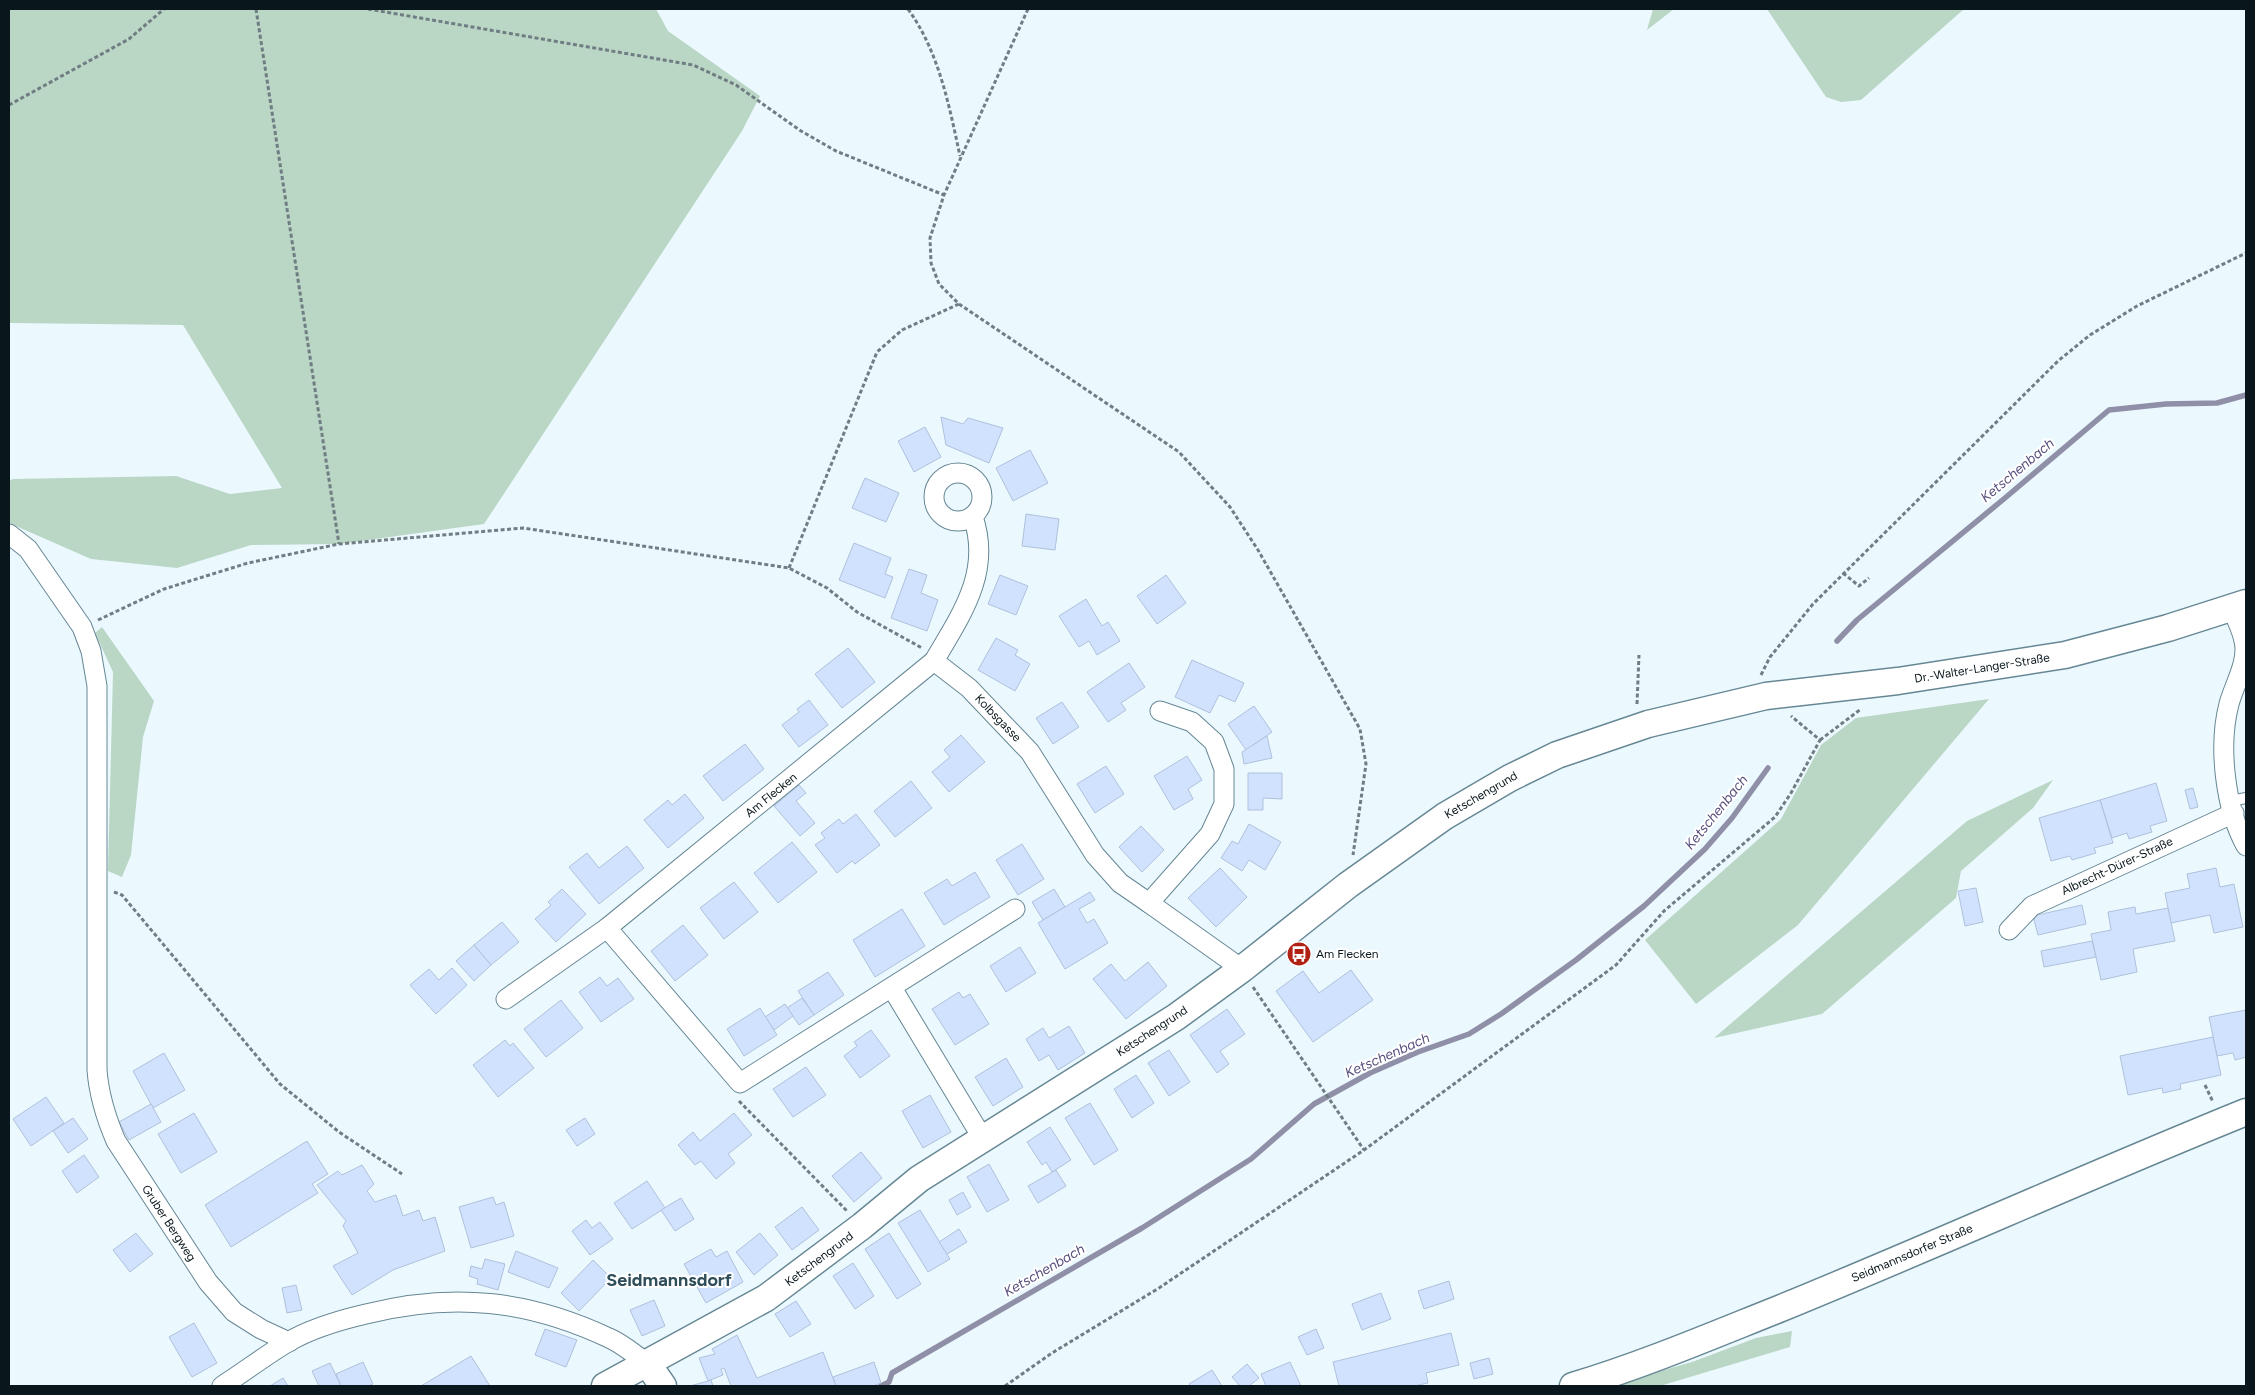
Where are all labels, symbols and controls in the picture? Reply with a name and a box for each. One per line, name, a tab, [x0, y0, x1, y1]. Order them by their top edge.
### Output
water label: Ketschenbach	[1977, 435, 2058, 506]
street label: Dr.-Walter-Langer-Straße	[1913, 650, 2051, 686]
street label: Kolbsgasse	[972, 691, 1024, 745]
street label: Ketschengrund	[1442, 768, 1520, 822]
street label: Am Flecken	[742, 770, 800, 820]
water label: Ketschenbach	[1681, 772, 1752, 853]
street label: Albrecht-Dürer-Straße	[2059, 834, 2175, 898]
bus stop icon: Am Flecken	[1286, 941, 1312, 967]
place label: Am Flecken	[1316, 947, 1379, 961]
street label: Ketschengrund	[1114, 1003, 1190, 1059]
water label: Ketschenbach	[1342, 1029, 1432, 1082]
street label: Gruber Bergweg	[139, 1182, 199, 1264]
street label: Seidmannsdorfer Straße	[1849, 1221, 1975, 1285]
street label: Ketschengrund	[782, 1229, 856, 1289]
water label: Ketschenbach	[1001, 1240, 1088, 1301]
district label: Seidmannsdorf	[606, 1269, 733, 1291]

